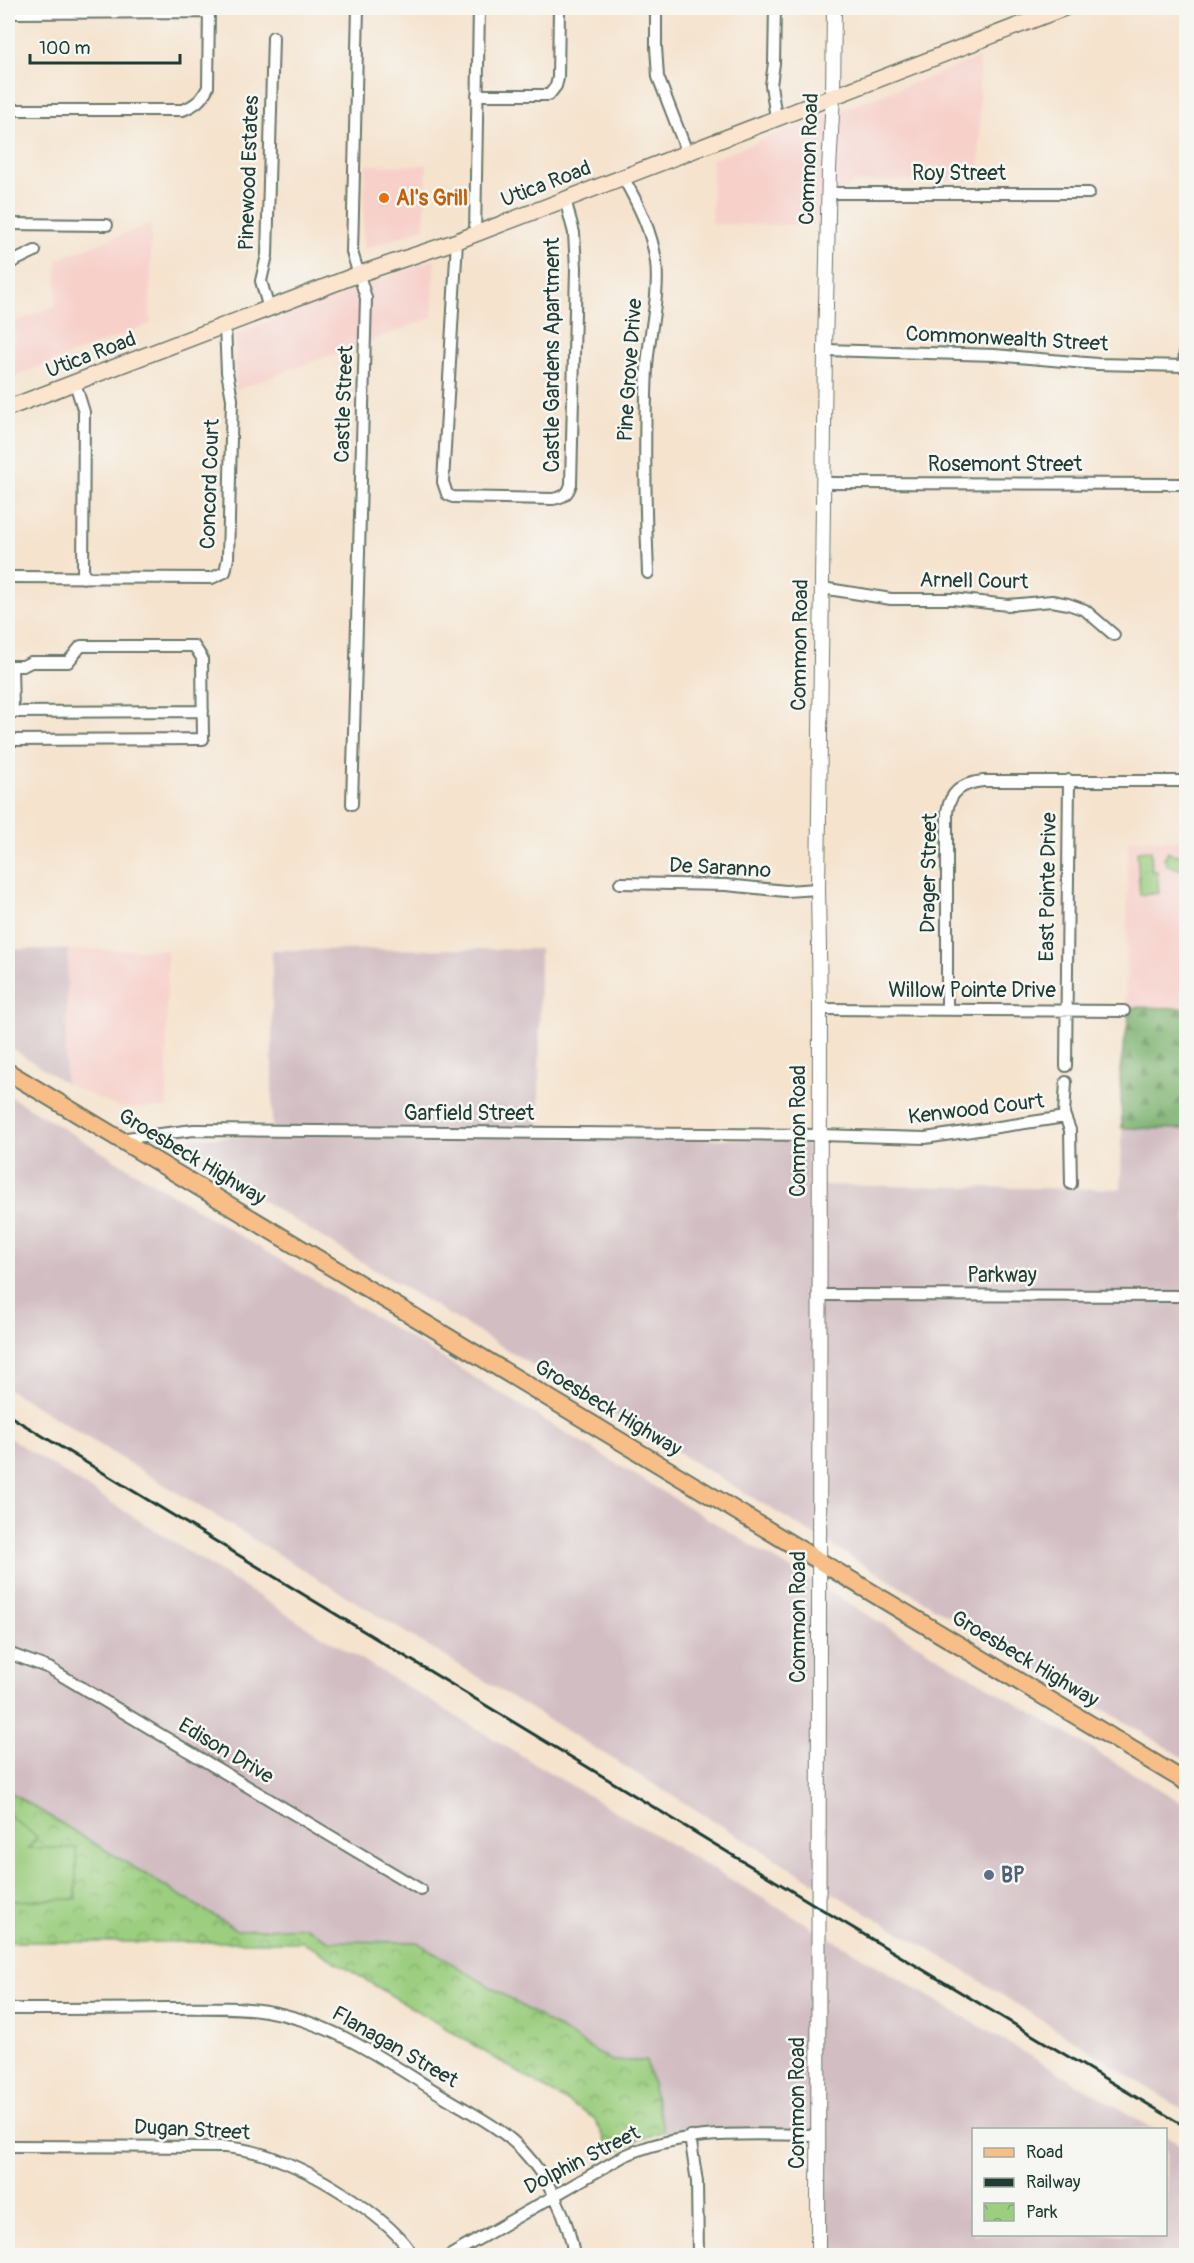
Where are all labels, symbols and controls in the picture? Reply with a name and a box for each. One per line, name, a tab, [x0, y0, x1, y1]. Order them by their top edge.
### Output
scale bar	[30, 27, 180, 65]
text: 100 m	[39, 37, 91, 60]
street label: Common Road	[793, 93, 825, 225]
street label: Pinewood Estates	[233, 94, 265, 251]
street label: Utica Road	[497, 154, 595, 214]
street label: Roy Street	[912, 160, 1006, 187]
place label: Al's Grill	[396, 185, 468, 212]
marker: Al's Grill	[377, 191, 391, 205]
street label: Castle Gardens Apartment	[539, 237, 566, 473]
street label: Pine Grove Drive	[612, 297, 649, 442]
street label: Commonwealth Street	[905, 320, 1110, 358]
street label: Utica Road	[42, 325, 140, 385]
street label: Castle Street	[328, 344, 360, 463]
street label: Concord Court	[194, 418, 226, 550]
street label: Rosemont Street	[928, 451, 1083, 478]
street label: Arnell Court	[919, 567, 1029, 595]
street label: Common Road	[785, 579, 815, 711]
street label: East Pointe Drive	[1033, 811, 1063, 962]
street label: Drager Street	[914, 812, 944, 933]
street label: De Saranno	[668, 852, 772, 884]
street label: Willow Pointe Drive	[888, 977, 1057, 1004]
street label: Common Road	[785, 1065, 812, 1197]
street label: Kenwood Court	[906, 1087, 1046, 1131]
street label: Garfield Street	[404, 1100, 535, 1127]
street label: Groesbeck Highway	[113, 1102, 271, 1212]
street label: Parkway	[967, 1262, 1037, 1289]
street label: Groesbeck Highway	[529, 1353, 687, 1463]
street label: Common Road	[785, 1551, 812, 1683]
street label: Groesbeck Highway	[946, 1604, 1104, 1714]
street label: Edison Drive	[173, 1712, 279, 1790]
place label: BP	[1001, 1862, 1025, 1889]
marker: BP	[982, 1868, 996, 1882]
street label: Flanagan Street	[327, 2000, 463, 2094]
street label: Common Road	[784, 2037, 811, 2169]
street label: Dugan Street	[133, 2113, 251, 2147]
street label: Dolphin Street	[520, 2119, 645, 2201]
legend	[972, 2128, 1167, 2236]
text: Road	[1026, 2141, 1063, 2164]
text: Railway	[1026, 2171, 1081, 2194]
text: Park	[1026, 2201, 1058, 2224]

